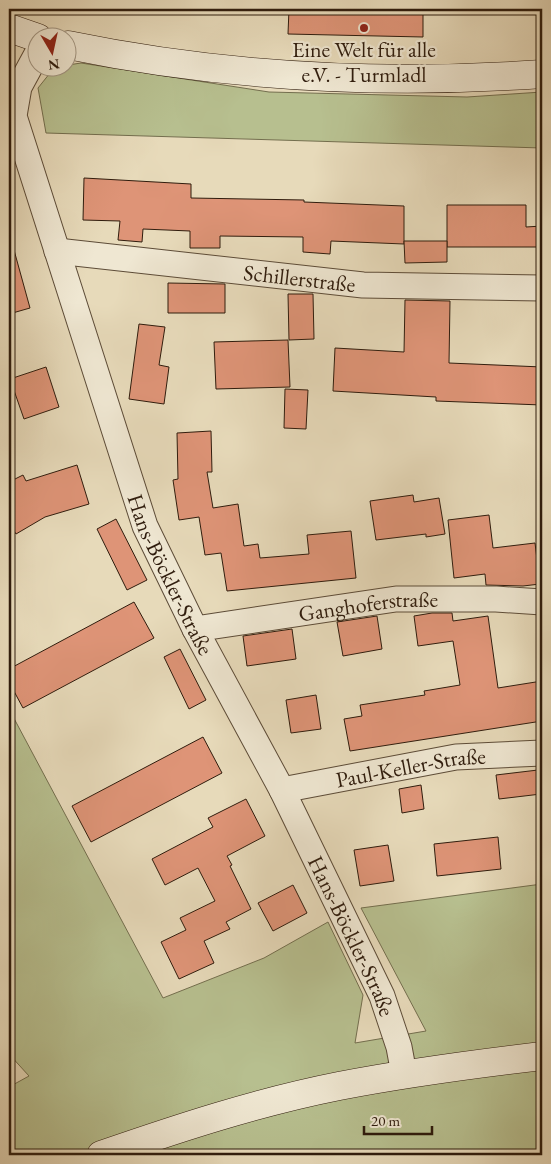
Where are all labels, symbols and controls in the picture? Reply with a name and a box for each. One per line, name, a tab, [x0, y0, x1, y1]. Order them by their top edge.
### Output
marker: Eine Welt für alle e.V. - Turmladl	[358, 22, 370, 34]
north arrow	[28, 28, 78, 78]
place label: Eine Welt für alle e.V. - Turmladl	[292, 35, 436, 89]
text: N	[46, 55, 61, 75]
street label: Schillerstraße	[242, 258, 357, 299]
street label: Hans-Böckler-Straße	[121, 490, 220, 660]
street label: Ganghoferstraße	[297, 585, 438, 628]
street label: Paul-Keller-Straße	[333, 742, 487, 794]
street label: Hans-Böckler-Straße	[301, 851, 402, 1020]
scale bar	[364, 1104, 431, 1136]
text: 20 m	[371, 1111, 400, 1130]

